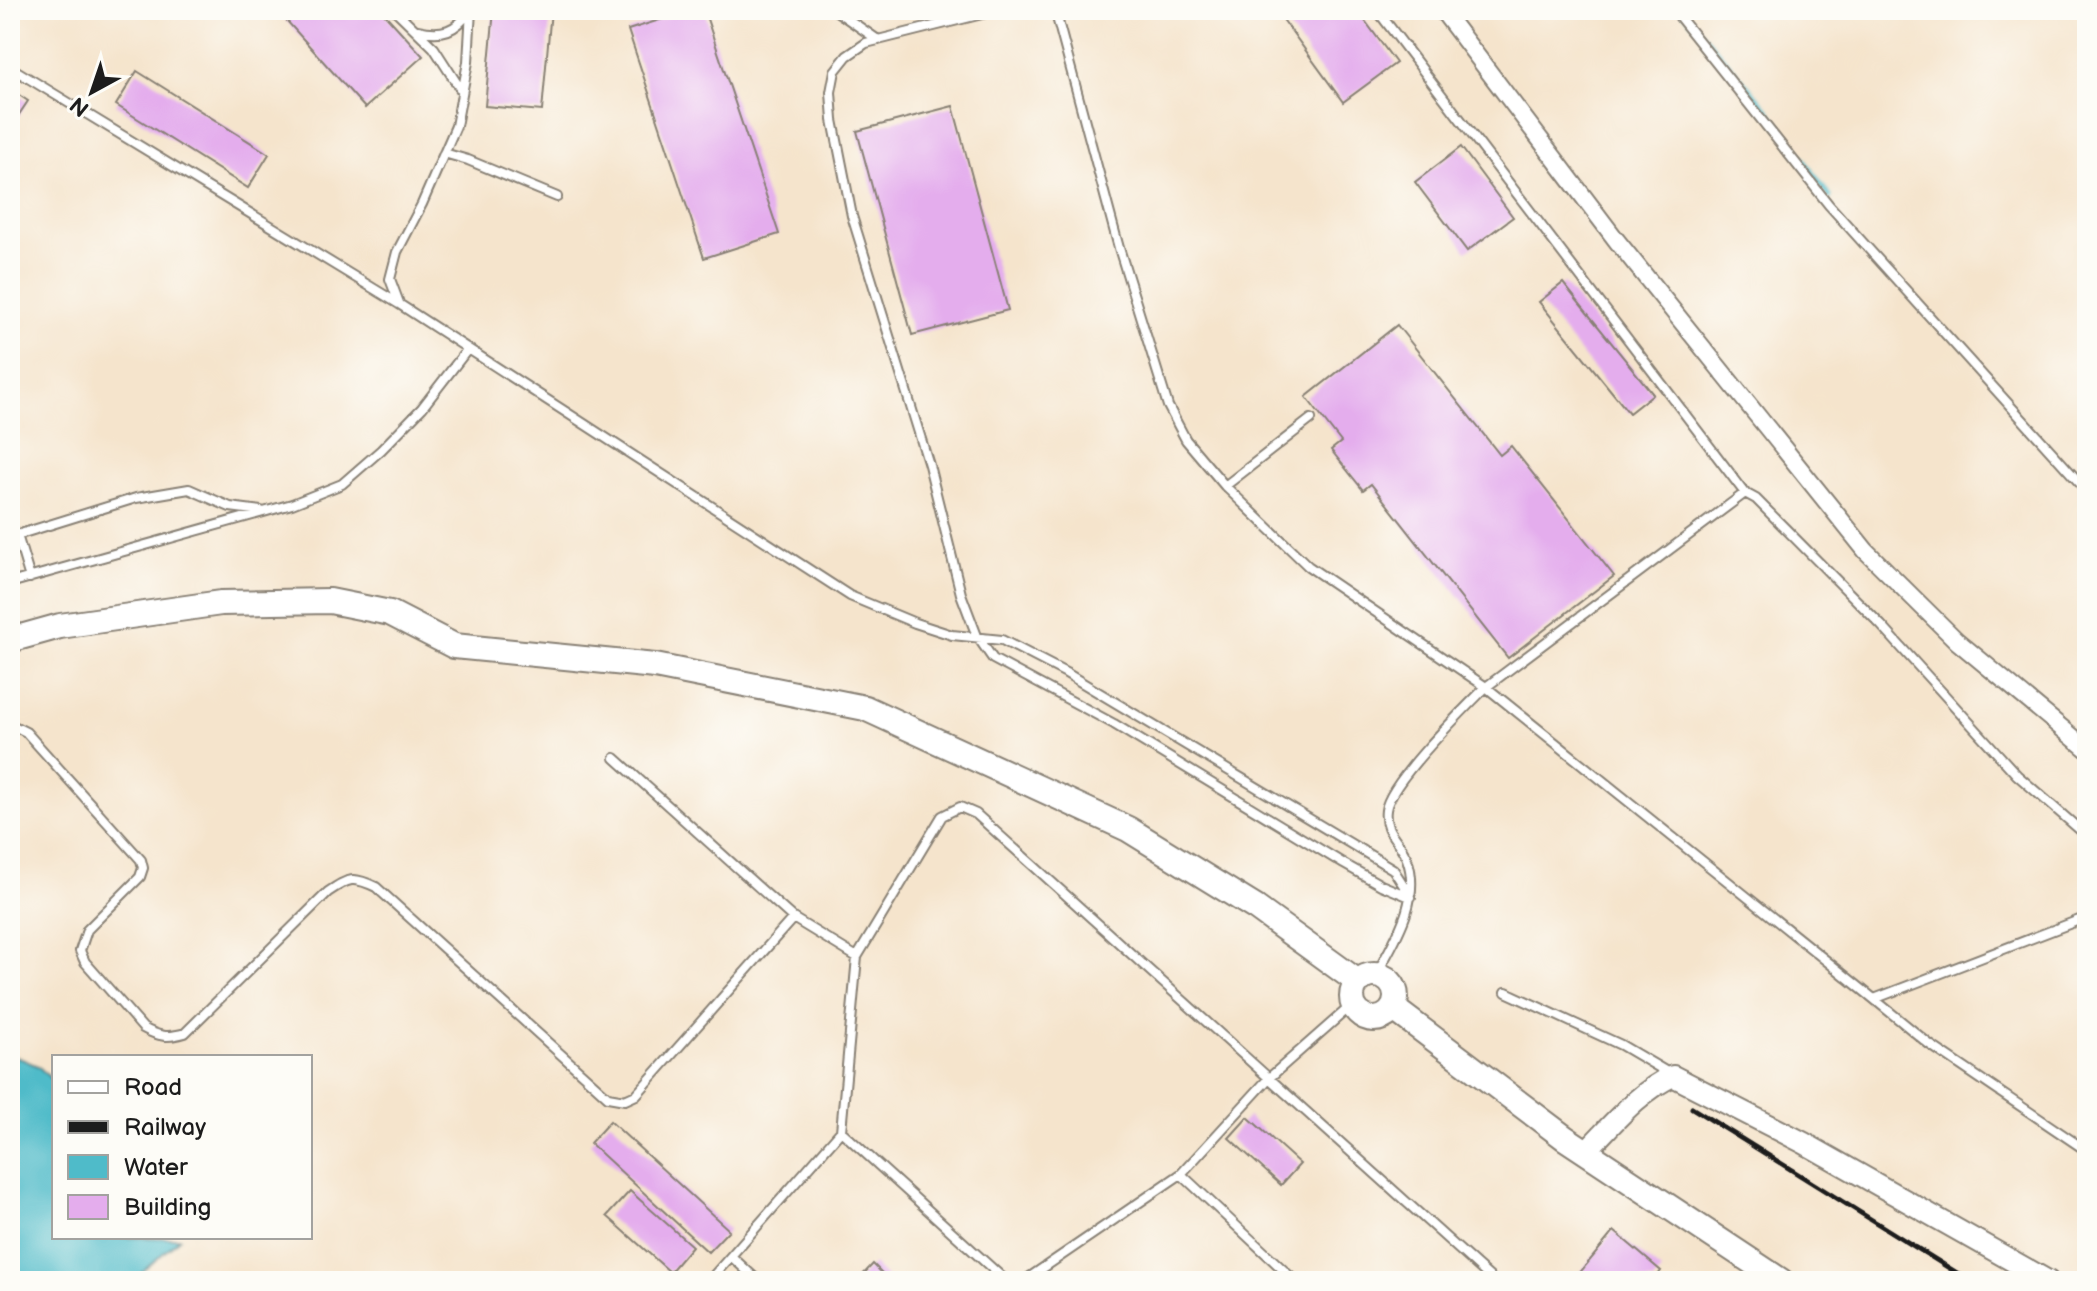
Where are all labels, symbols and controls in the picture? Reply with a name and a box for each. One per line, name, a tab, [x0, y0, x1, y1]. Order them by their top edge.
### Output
north arrow	[52, 52, 132, 132]
text: N	[65, 91, 95, 122]
legend	[52, 1055, 312, 1239]
text: Road	[124, 1073, 182, 1102]
text: Railway	[124, 1113, 206, 1142]
text: Water	[124, 1153, 188, 1182]
text: Building	[124, 1193, 211, 1222]

